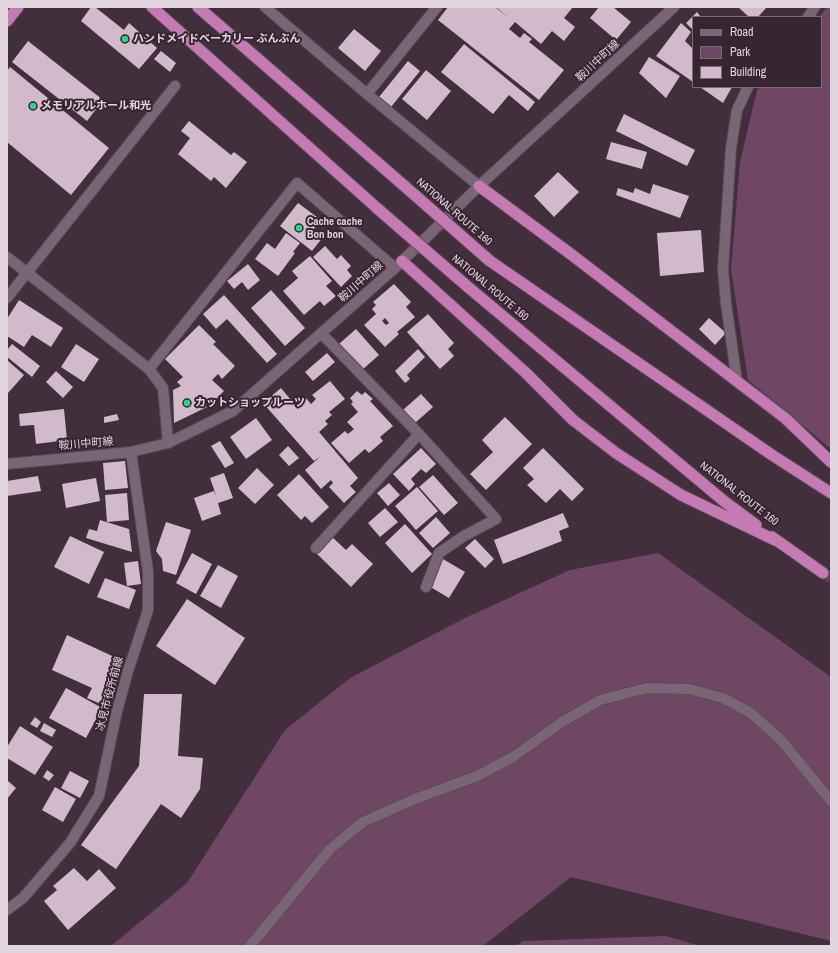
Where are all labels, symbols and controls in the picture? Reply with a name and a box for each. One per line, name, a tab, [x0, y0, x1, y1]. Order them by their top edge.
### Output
legend	[692, 16, 822, 88]
text: Road	[730, 24, 754, 40]
place label: ハンドメイドベーカリー ぶんぶん	[133, 32, 301, 46]
marker: ハンドメイドベーカリー ぶんぶん	[120, 34, 130, 44]
street label: 鞍川中町線	[573, 37, 623, 85]
text: Park	[730, 44, 750, 60]
text: Building	[730, 64, 766, 80]
place label: メモリアルホール和光	[41, 99, 151, 113]
marker: メモリアルホール和光	[28, 101, 38, 111]
street label: NATIONAL ROUTE 160	[413, 176, 495, 248]
place label: Cache cache Bon bon	[307, 215, 362, 241]
marker: Cache cache Bon bon	[294, 223, 304, 233]
street label: NATIONAL ROUTE 160	[449, 252, 531, 324]
street label: 鞍川中町線	[336, 259, 386, 305]
place label: カットショップルーツ	[195, 396, 305, 410]
marker: カットショップルーツ	[182, 398, 192, 408]
street label: 鞍川中町線	[58, 435, 114, 453]
street label: NATIONAL ROUTE 160	[697, 459, 781, 529]
street label: 冰見市役所前線	[94, 655, 126, 733]

